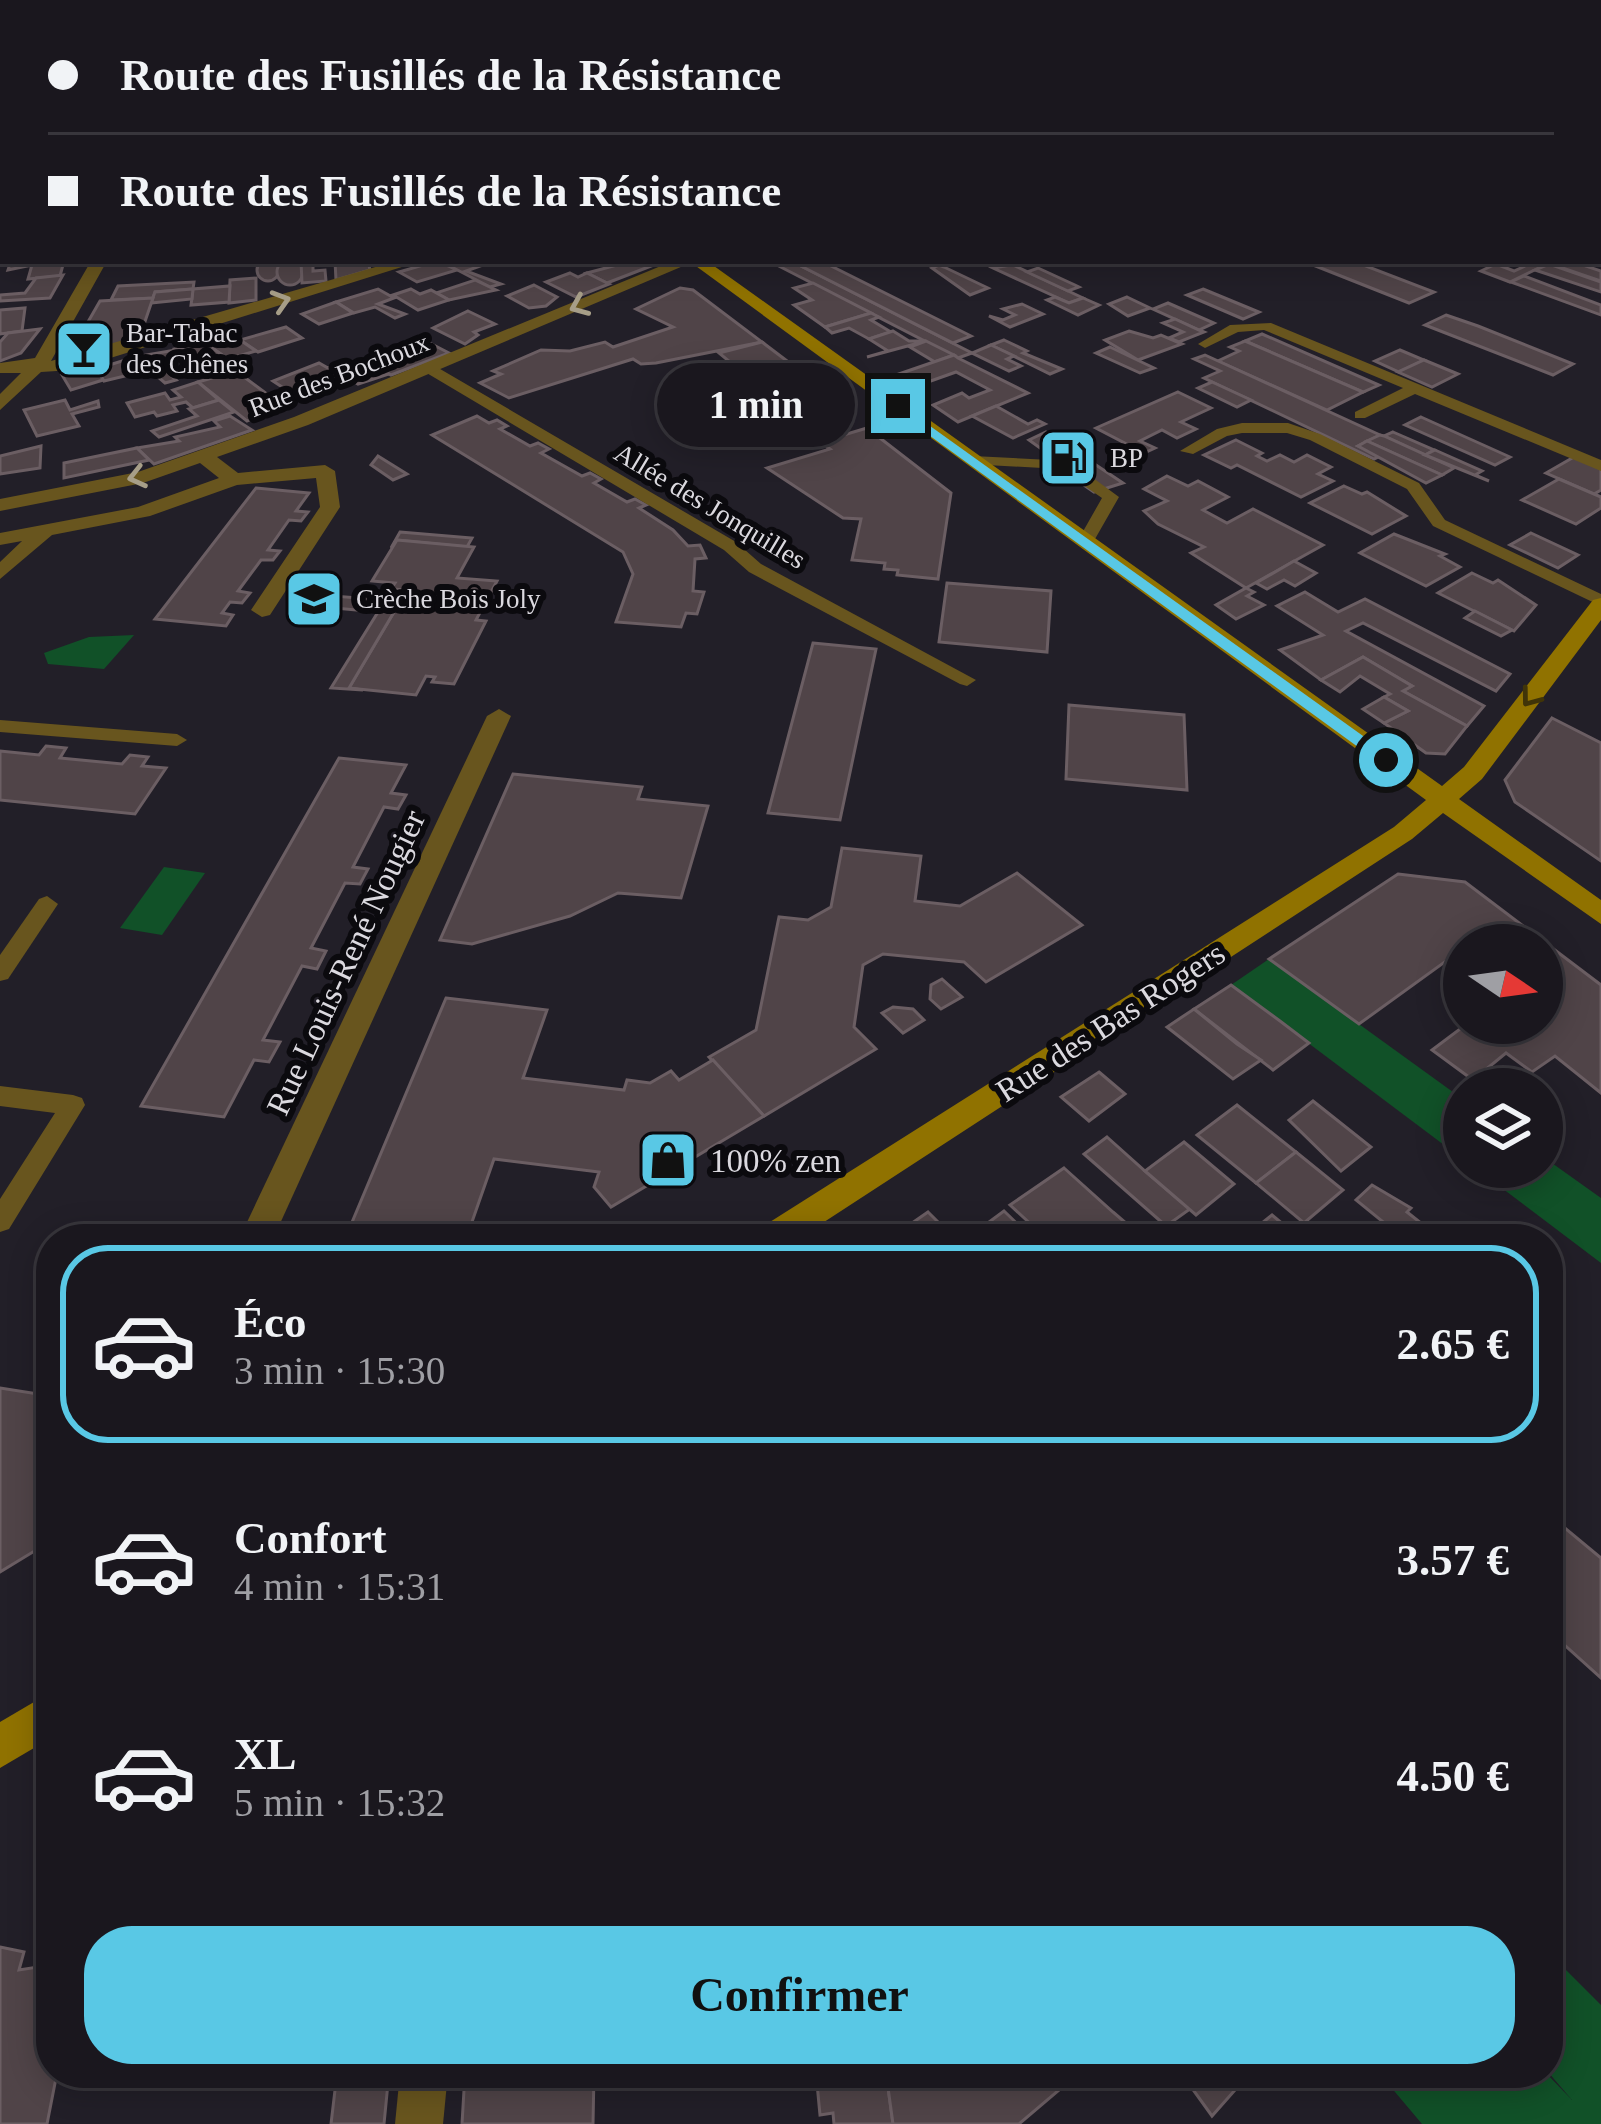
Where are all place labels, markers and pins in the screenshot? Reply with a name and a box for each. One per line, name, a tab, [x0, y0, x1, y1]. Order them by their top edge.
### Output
bar icon: Bar-Tabac des Chênes	[53, 318, 115, 380]
place label: Bar-Tabac des Chênes	[126, 318, 248, 379]
fuel station icon: BP	[1037, 427, 1099, 489]
place label: BP	[1110, 443, 1143, 473]
school or university icon: Crèche Bois Joly	[283, 568, 345, 630]
place label: Crèche Bois Joly	[356, 584, 541, 614]
shop icon: 100% zen	[637, 1129, 699, 1191]
place label: 100% zen	[710, 1143, 841, 1179]

